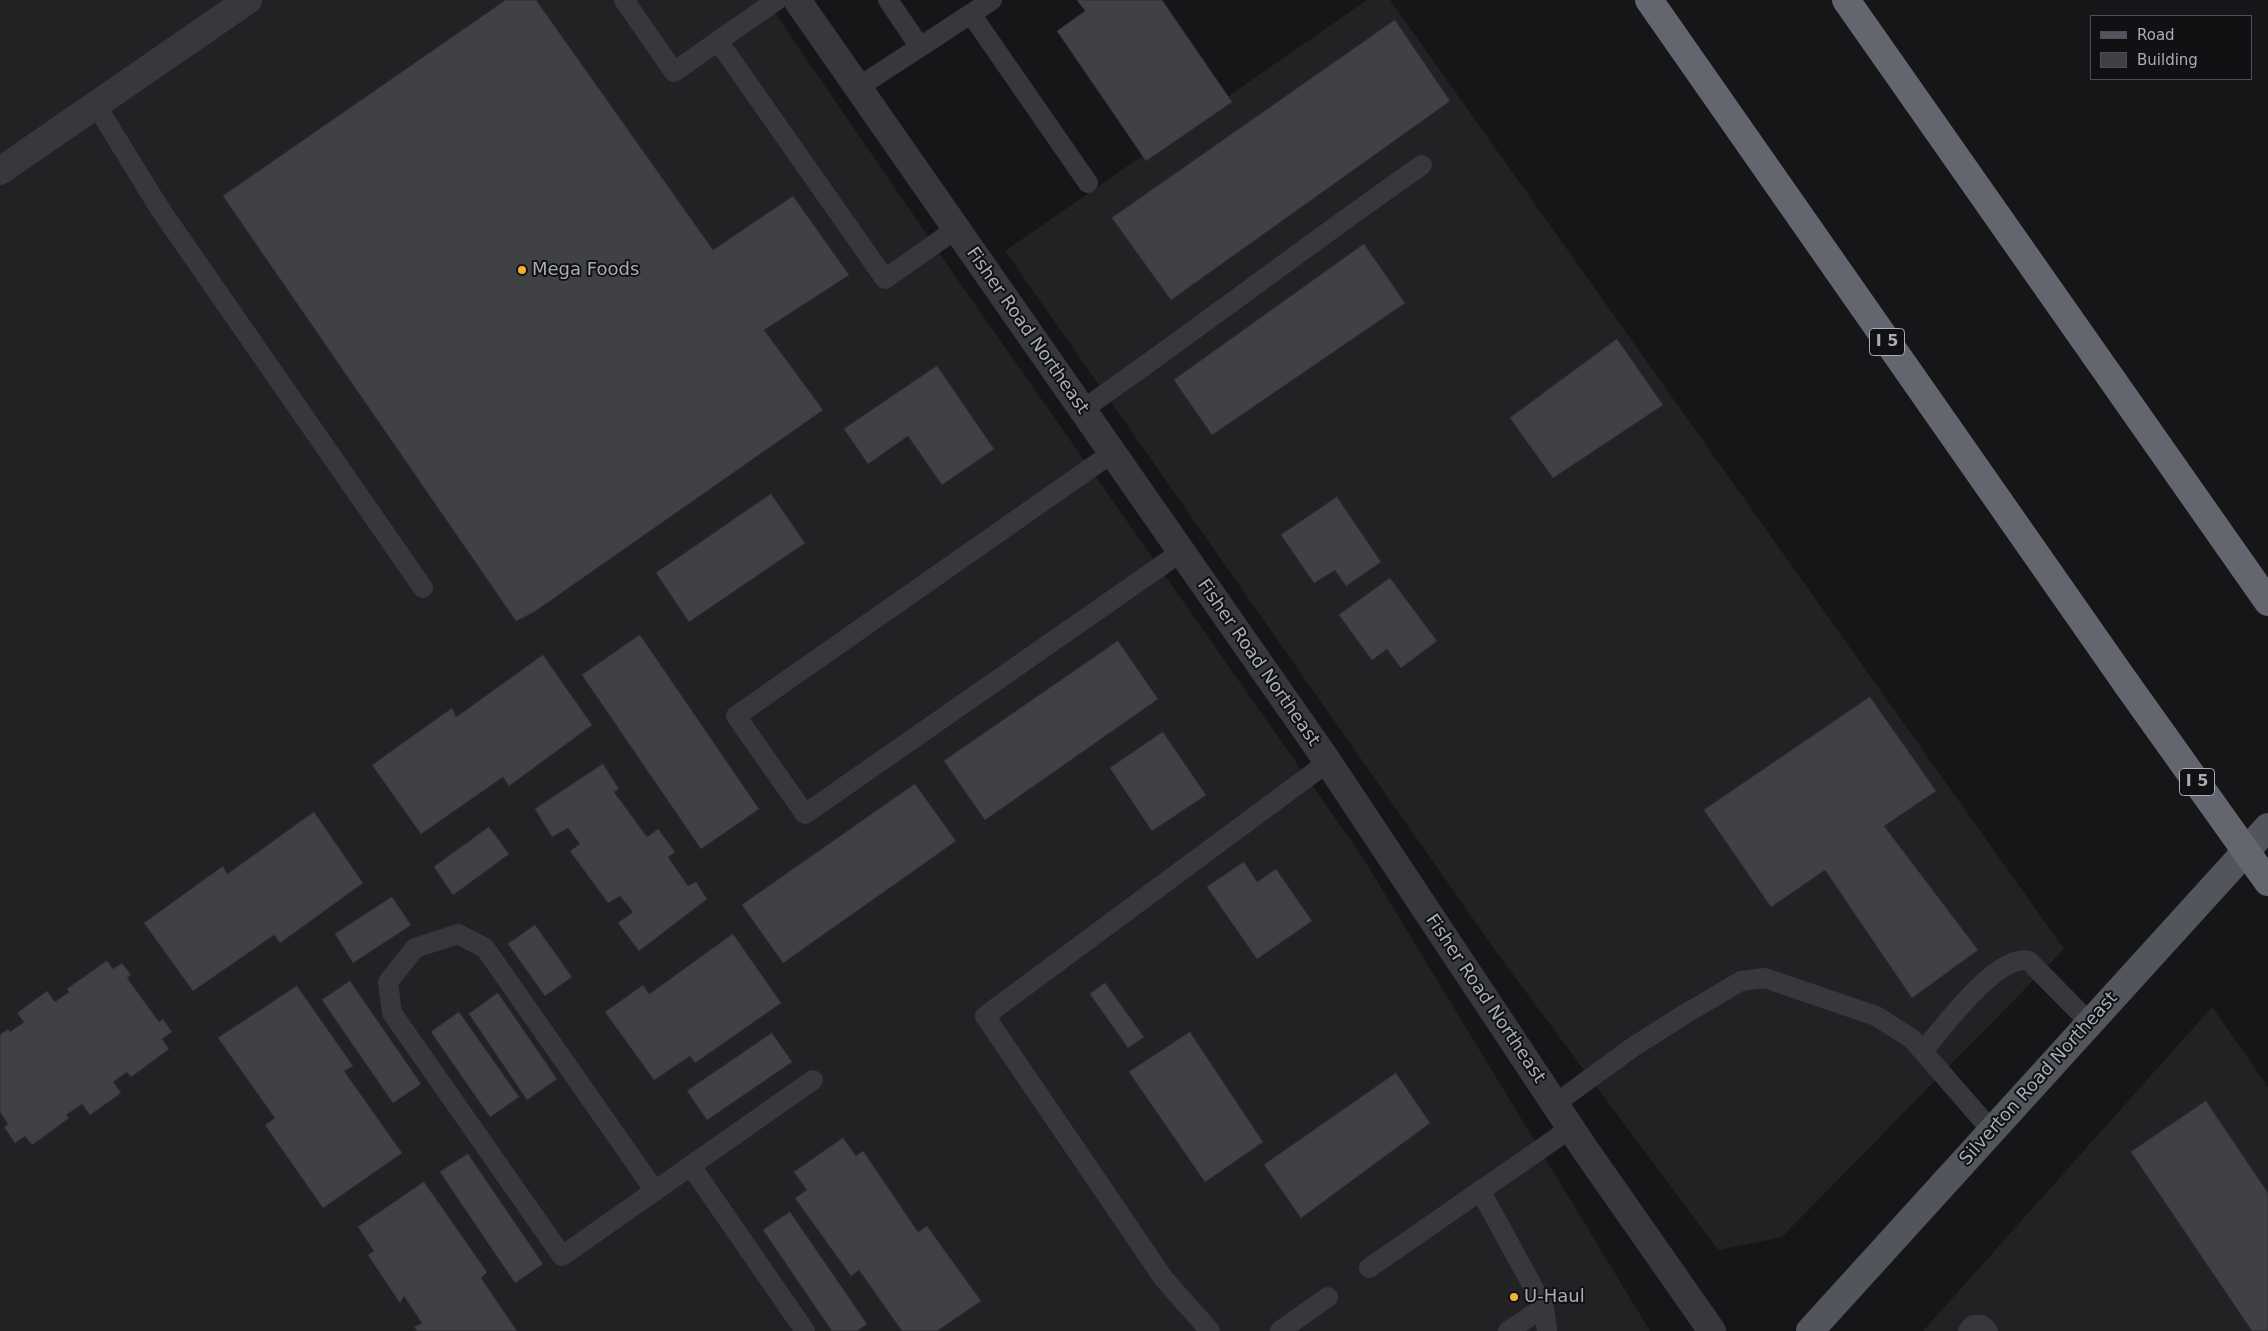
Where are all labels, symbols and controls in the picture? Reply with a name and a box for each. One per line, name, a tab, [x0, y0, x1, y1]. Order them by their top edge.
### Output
legend	[2090, 15, 2253, 80]
text: Road	[2137, 26, 2175, 44]
text: Building	[2137, 51, 2198, 69]
street label: Fisher Road Northeast	[961, 243, 1093, 419]
place label: Mega Foods	[532, 259, 639, 281]
marker: Mega Foods	[516, 264, 528, 276]
road number: I 5	[1870, 328, 1904, 356]
street label: Fisher Road Northeast	[1192, 575, 1324, 751]
road number: I 5	[2180, 769, 2214, 796]
street label: Fisher Road Northeast	[1420, 911, 1550, 1087]
street label: Silverton Road Northeast	[1956, 988, 2122, 1170]
place label: U-Haul	[1524, 1286, 1585, 1308]
marker: U-Haul	[1508, 1291, 1520, 1303]

